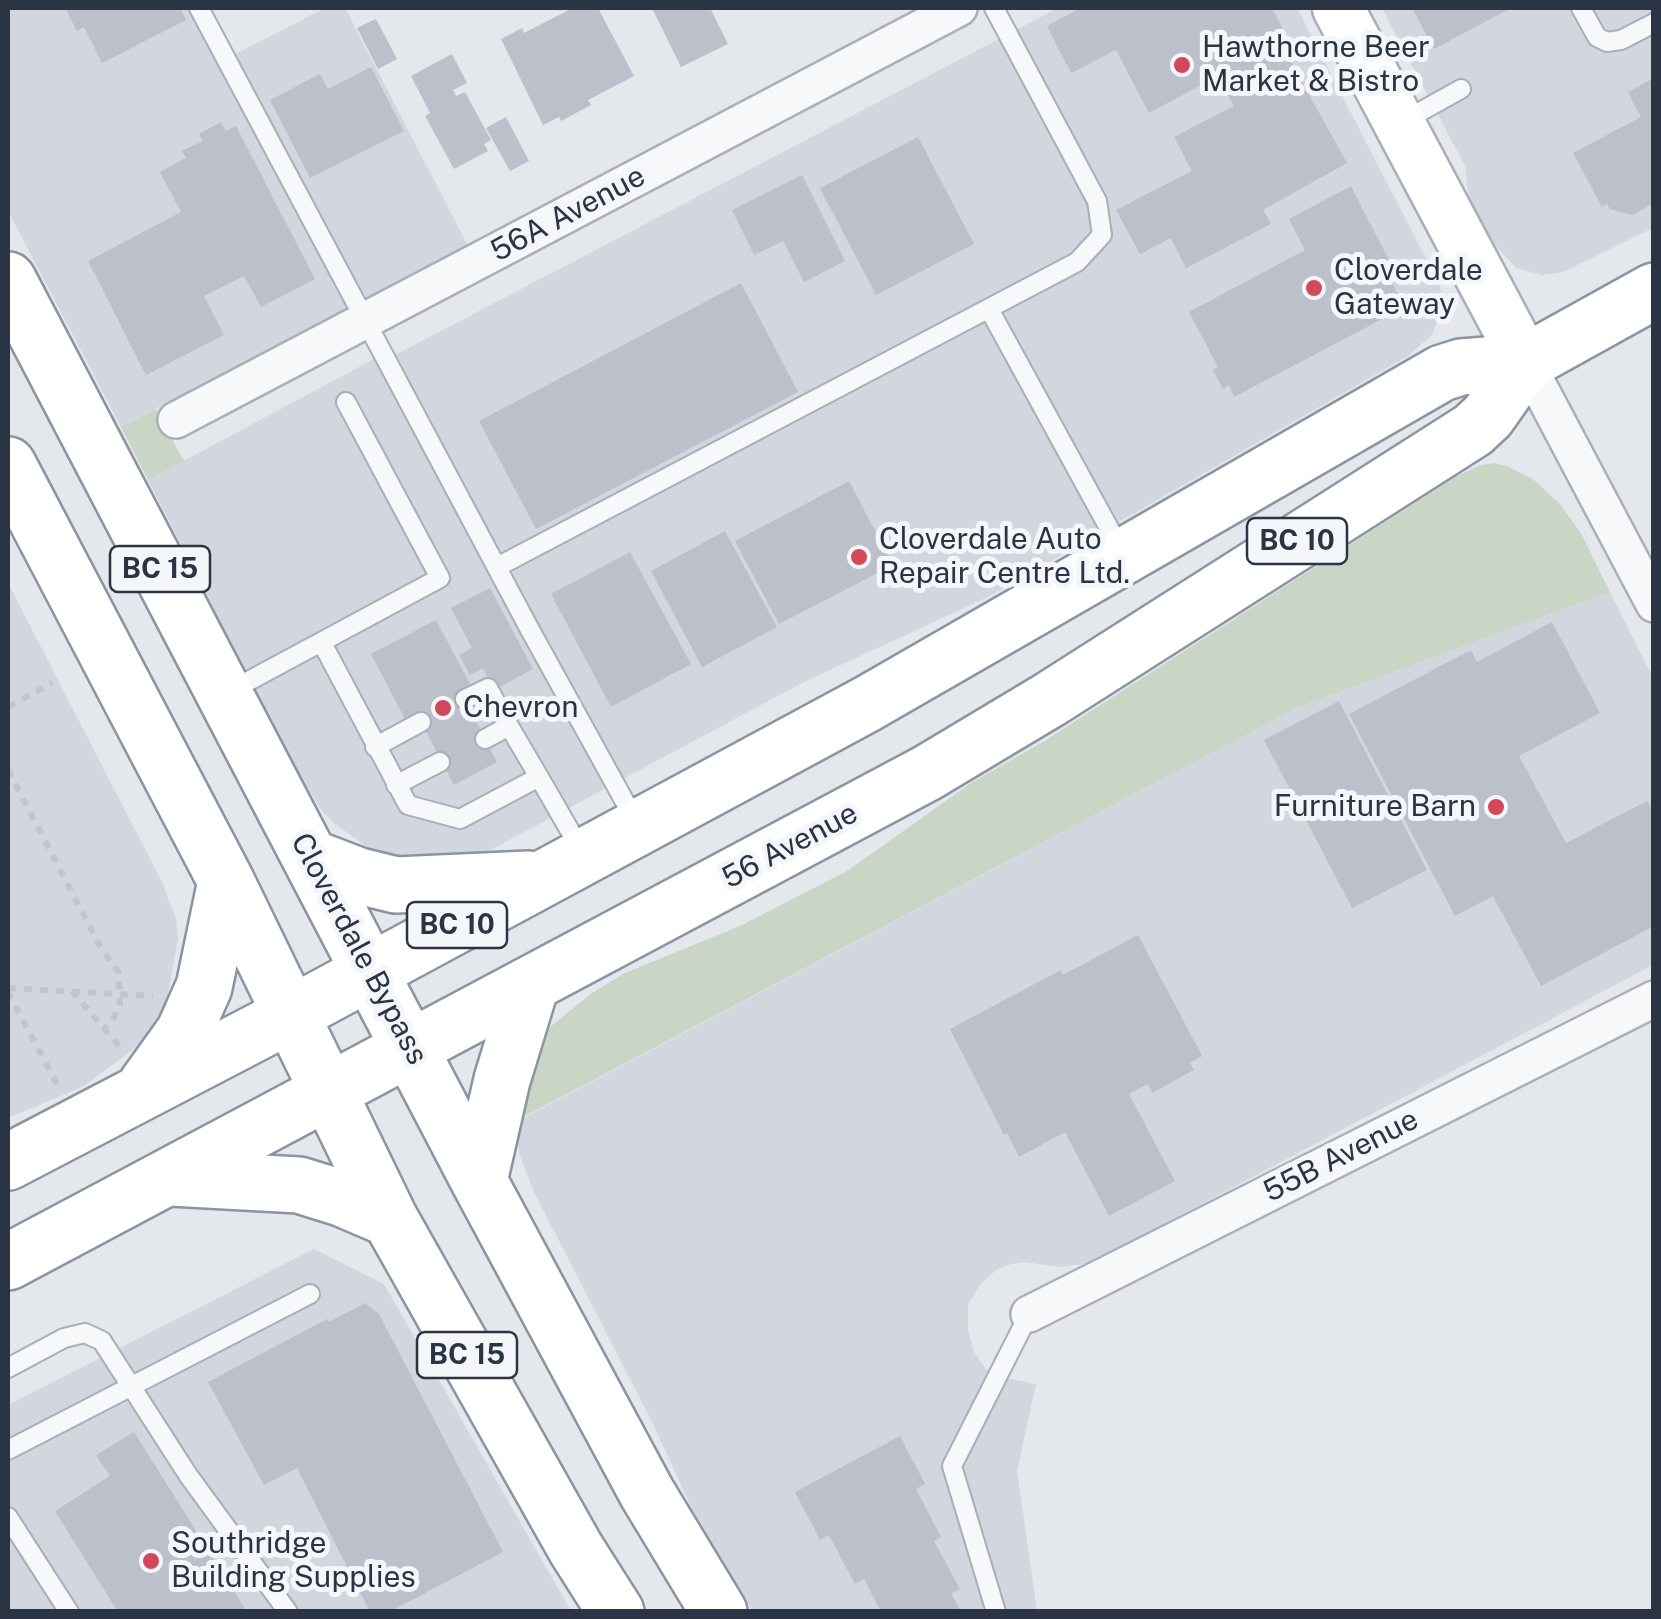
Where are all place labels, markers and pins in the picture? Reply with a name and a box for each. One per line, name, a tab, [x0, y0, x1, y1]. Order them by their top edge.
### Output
place label: Hawthorne Beer Market & Bistro	[1202, 30, 1430, 100]
marker: Hawthorne Beer Market & Bistro	[1171, 54, 1193, 76]
place label: Cloverdale Gateway	[1334, 253, 1483, 324]
marker: Cloverdale Gateway	[1303, 277, 1325, 299]
place label: Cloverdale Auto Repair Centre Ltd.	[879, 522, 1130, 592]
marker: Cloverdale Auto Repair Centre Ltd.	[848, 546, 870, 568]
place label: Chevron	[463, 690, 579, 726]
marker: Chevron	[432, 697, 454, 719]
place label: Furniture Barn	[1274, 789, 1476, 825]
marker: Furniture Barn	[1485, 796, 1507, 818]
place label: Southridge Building Supplies	[171, 1526, 416, 1596]
marker: Southridge Building Supplies	[140, 1550, 162, 1572]

